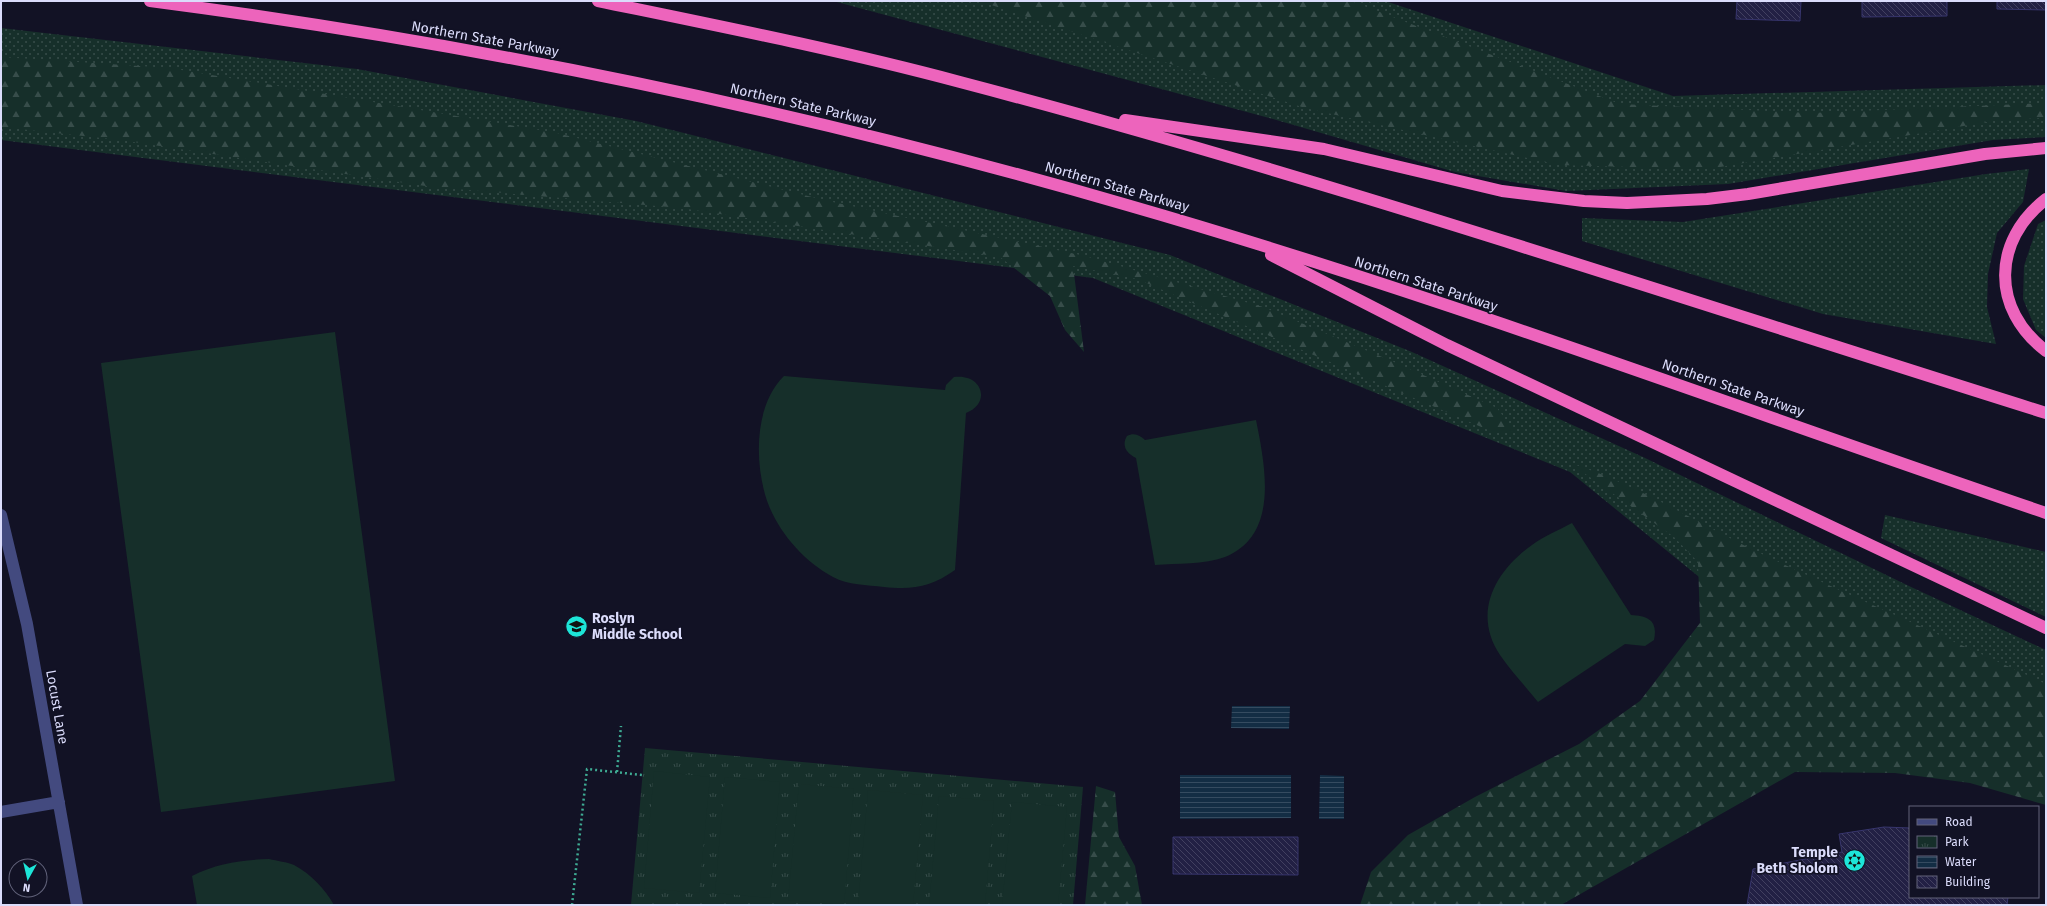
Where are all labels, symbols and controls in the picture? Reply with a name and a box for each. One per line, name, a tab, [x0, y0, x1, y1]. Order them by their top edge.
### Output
street label: Northern State Parkway	[410, 18, 560, 60]
street label: Northern State Parkway	[728, 80, 878, 130]
street label: Northern State Parkway	[1043, 158, 1191, 216]
street label: Northern State Parkway	[1352, 253, 1500, 315]
street label: Northern State Parkway	[1660, 356, 1807, 420]
place label: Roslyn Middle School	[592, 610, 683, 643]
school or university icon: Roslyn Middle School	[564, 613, 590, 639]
street label: Locust Lane	[42, 669, 72, 745]
legend	[1909, 806, 2039, 898]
text: Road	[1945, 815, 1973, 829]
text: Park	[1945, 835, 1969, 849]
place label: Temple Beth Sholom	[1756, 844, 1838, 877]
synagogue icon: Temple Beth Sholom	[1841, 847, 1867, 873]
text: Water	[1945, 855, 1977, 869]
north arrow	[8, 858, 48, 898]
text: Building	[1945, 875, 1991, 889]
text: N	[22, 880, 31, 894]

